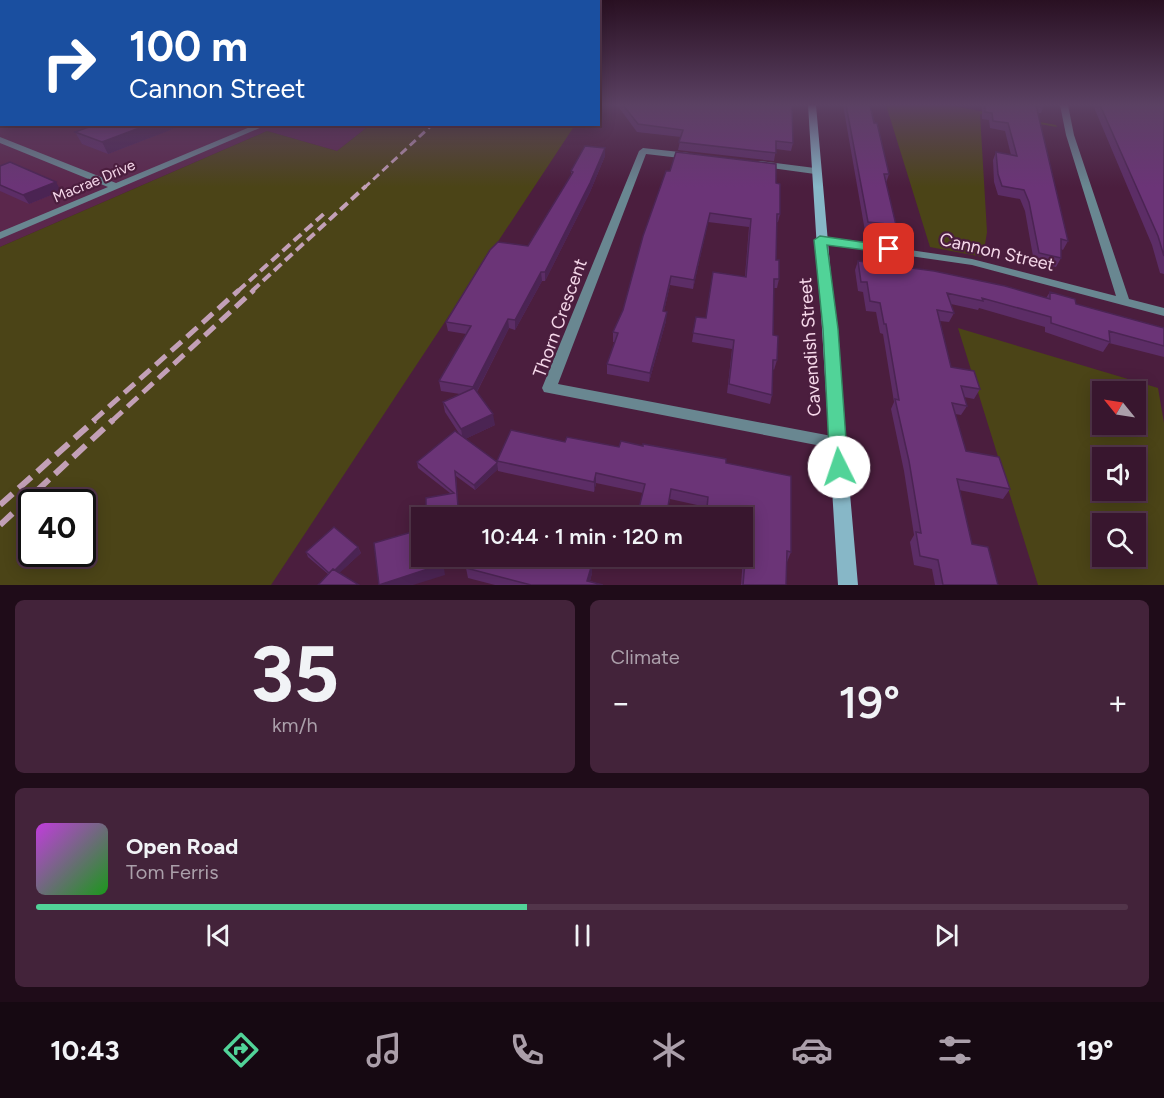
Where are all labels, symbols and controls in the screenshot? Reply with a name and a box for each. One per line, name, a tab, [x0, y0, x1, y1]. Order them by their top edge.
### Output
text: 100 m	[129, 21, 248, 72]
icon: right	[30, 24, 108, 102]
text: Cannon Street	[129, 72, 305, 105]
street label: Macrae Drive	[50, 156, 138, 206]
pin	[863, 223, 914, 274]
street label: Cannon Street	[937, 228, 1057, 276]
icon: arrive	[872, 232, 905, 265]
street label: Thorn Crescent	[528, 255, 592, 380]
street label: Cavendish Street	[794, 277, 826, 417]
north arrow	[1092, 381, 1146, 435]
map controls	[1092, 381, 1146, 567]
position arrow	[807, 435, 871, 499]
button: sound	[1092, 447, 1146, 501]
speed limit sign: 40	[18, 489, 96, 567]
button: search	[1092, 513, 1146, 567]
text: 10:44 · 1 min · 120 m	[481, 523, 683, 550]
text: 35	[250, 627, 339, 721]
text: Climate	[611, 645, 680, 669]
text: 19°	[838, 675, 900, 729]
text: −	[611, 683, 631, 722]
text: +	[1107, 683, 1128, 722]
text: km/h	[272, 713, 318, 737]
text: Open Road	[126, 833, 238, 860]
text: Tom Ferris	[126, 860, 219, 884]
icon: previous	[202, 919, 235, 952]
icon: pause	[566, 919, 599, 952]
icon: next	[930, 919, 963, 952]
icon: directions	[220, 1029, 262, 1071]
icon: music	[363, 1029, 405, 1071]
icon: phone	[506, 1029, 548, 1071]
icon: climate	[648, 1029, 690, 1071]
icon: car	[791, 1029, 833, 1071]
icon: filters	[934, 1029, 976, 1071]
text: 10:43	[50, 1034, 119, 1067]
text: 19°	[1076, 1034, 1114, 1067]

